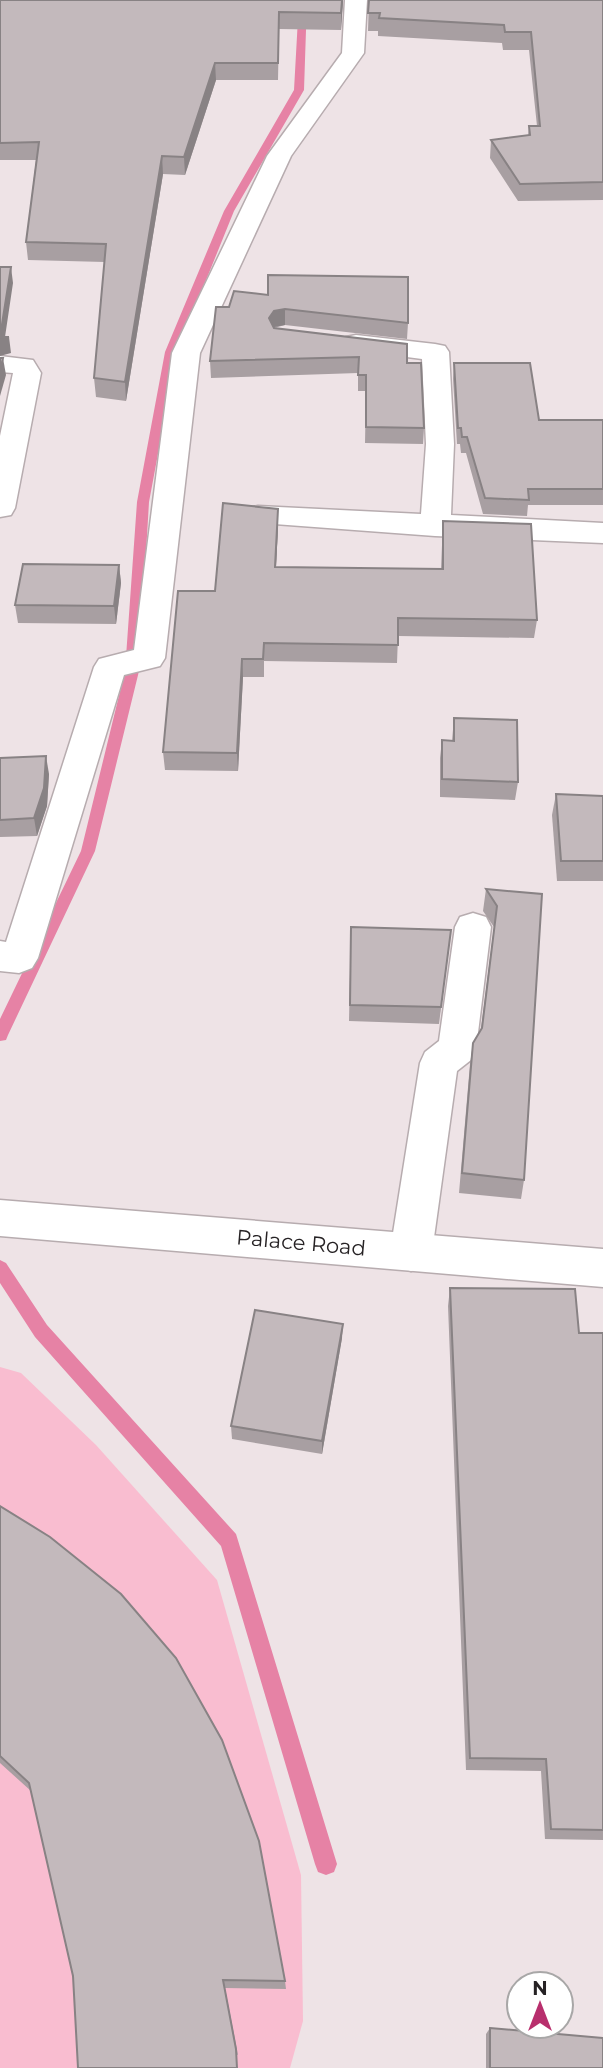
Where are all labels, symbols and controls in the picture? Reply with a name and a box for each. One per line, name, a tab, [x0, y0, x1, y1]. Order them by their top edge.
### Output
street label: Palace Road	[235, 1224, 367, 1261]
north arrow	[505, 1970, 575, 2040]
text: N	[532, 1977, 548, 2000]

